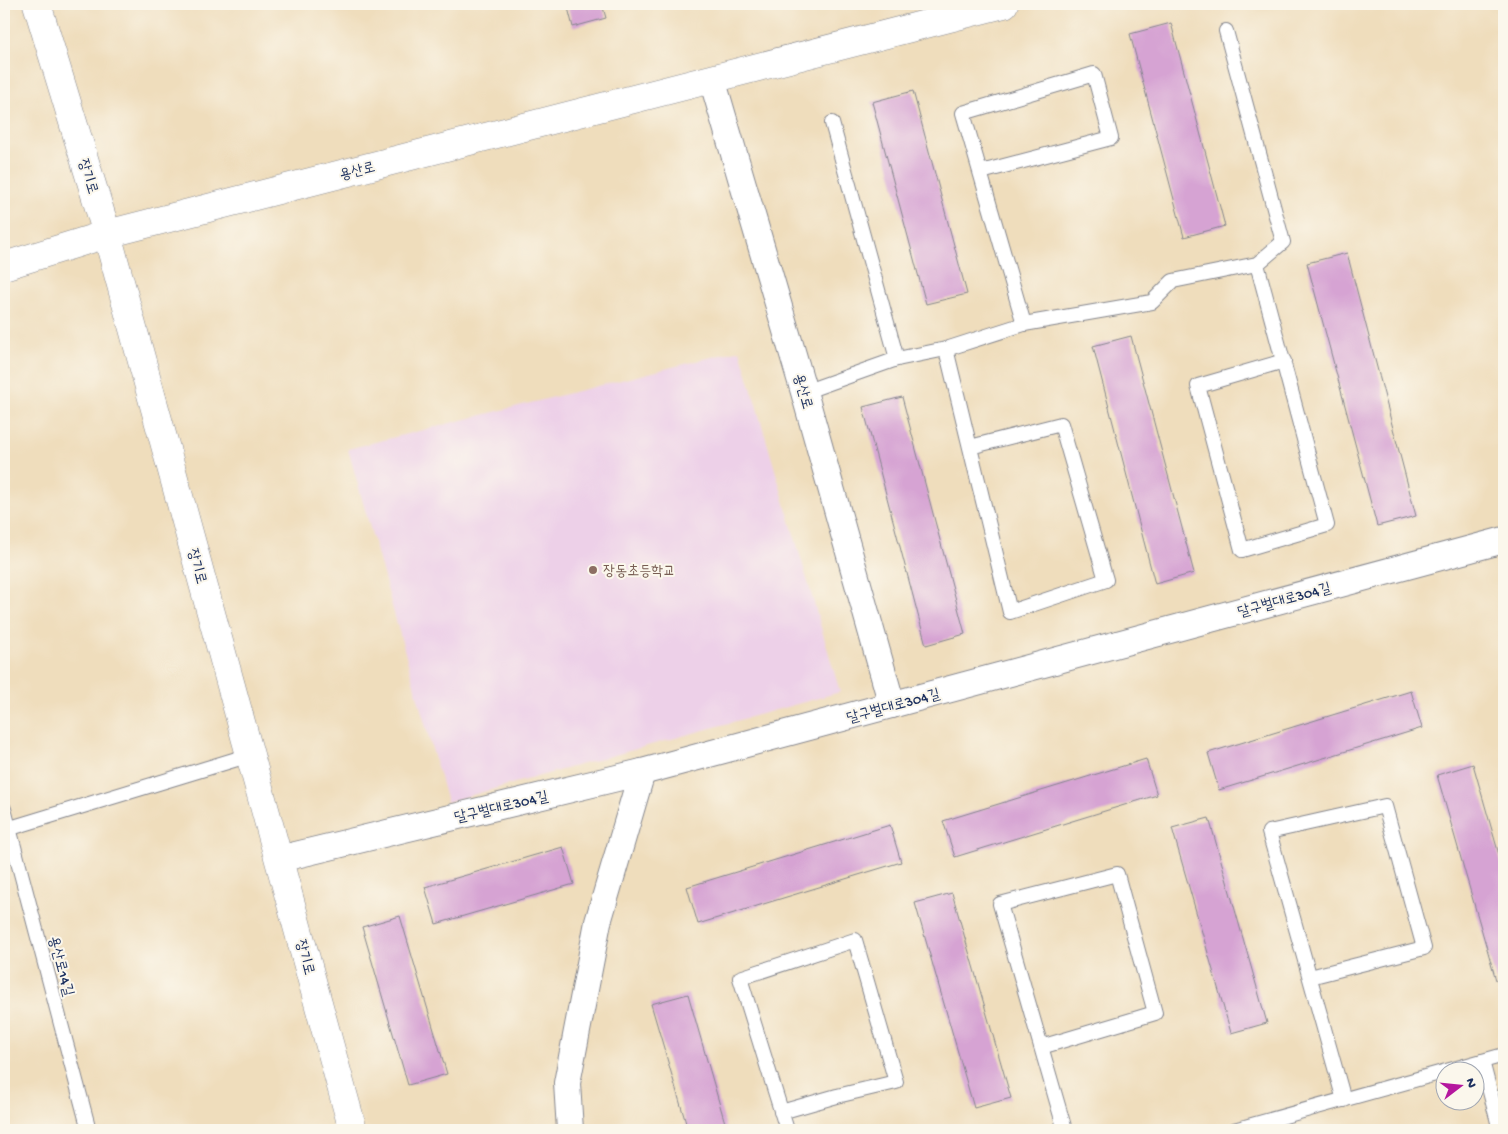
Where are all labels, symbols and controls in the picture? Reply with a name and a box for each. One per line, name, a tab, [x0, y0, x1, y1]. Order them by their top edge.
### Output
street label: 장기로	[73, 157, 101, 197]
street label: 용산로	[338, 159, 377, 185]
street label: 용산로	[788, 372, 816, 411]
street label: 장기로	[183, 547, 209, 586]
place label: 장동초등학교	[603, 563, 675, 581]
marker: 장동초등학교	[587, 564, 599, 576]
street label: 달구벌대로304길	[1236, 580, 1333, 622]
street label: 달구벌대로304길	[845, 686, 942, 728]
street label: 달구벌대로304길	[453, 788, 550, 827]
street label: 용산로14길	[43, 935, 77, 999]
street label: 장기로	[291, 938, 317, 977]
north arrow	[1436, 1062, 1486, 1112]
text: N	[1461, 1076, 1480, 1090]

